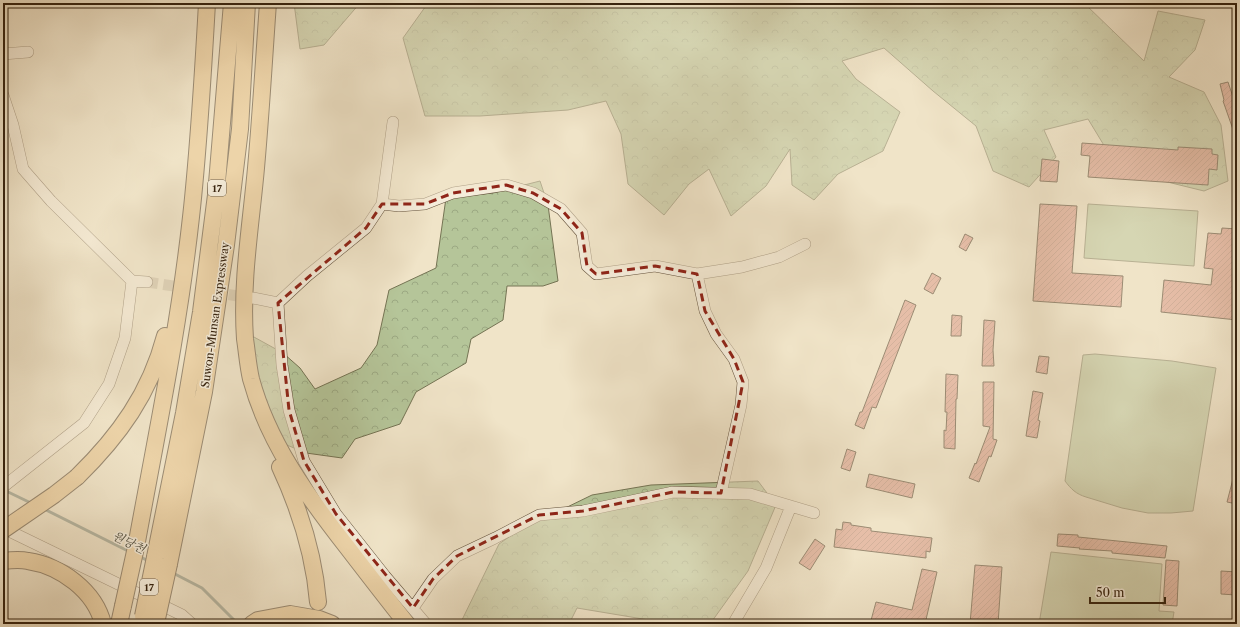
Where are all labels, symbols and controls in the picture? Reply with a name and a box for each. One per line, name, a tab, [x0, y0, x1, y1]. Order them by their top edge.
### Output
road number: 17	[208, 180, 226, 196]
street label: Suwon-Munsan Expressway	[198, 240, 232, 389]
water label: 원당천	[110, 528, 149, 557]
road number: 17	[140, 579, 158, 595]
scale bar	[1090, 579, 1165, 605]
text: 50 m	[1096, 585, 1125, 600]

